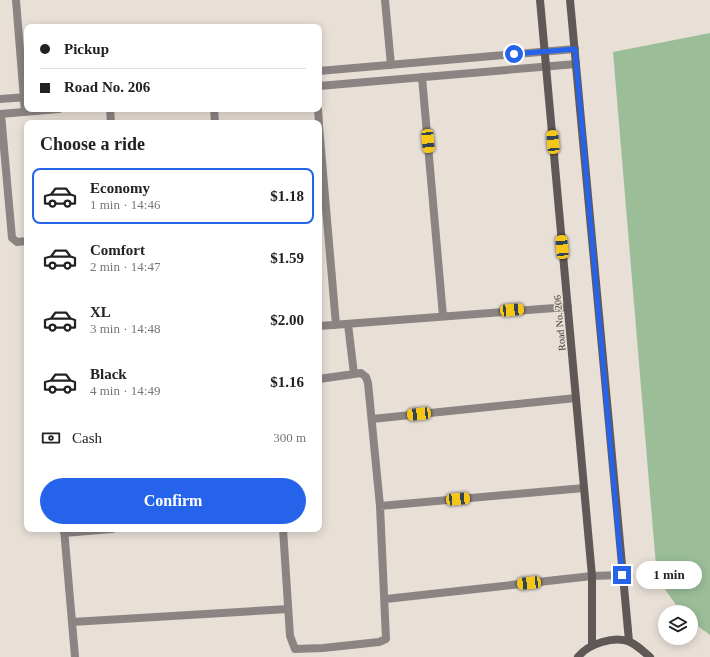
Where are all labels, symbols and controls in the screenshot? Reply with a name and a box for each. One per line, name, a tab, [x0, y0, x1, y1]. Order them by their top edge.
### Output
text: Pickup	[64, 41, 109, 57]
route start	[505, 45, 523, 63]
text: Road No. 206	[64, 79, 150, 95]
car	[421, 129, 435, 153]
car	[546, 130, 560, 154]
text: Choose a ride	[40, 134, 145, 154]
icon: car	[42, 178, 78, 214]
text: Economy	[90, 180, 150, 196]
text: $1.18	[270, 188, 304, 204]
text: 1 min · 14:46	[90, 197, 160, 212]
car	[555, 235, 569, 259]
icon: car	[42, 240, 78, 276]
text: Comfort	[90, 242, 145, 258]
text: $1.59	[270, 250, 304, 266]
text: 2 min · 14:47	[90, 259, 160, 274]
street label: Road No. 206	[552, 295, 567, 351]
icon: car	[42, 302, 78, 338]
car	[500, 303, 524, 317]
text: XL	[90, 304, 111, 320]
text: $2.00	[270, 312, 304, 328]
text: 3 min · 14:48	[90, 321, 160, 336]
icon: car	[42, 364, 78, 400]
text: Black	[90, 366, 127, 382]
text: $1.16	[270, 374, 304, 390]
text: 4 min · 14:49	[90, 383, 160, 398]
car	[406, 407, 432, 421]
icon: cash	[40, 427, 62, 449]
text: Cash	[72, 430, 102, 446]
text: 300 m	[273, 430, 306, 445]
button: Confirm	[40, 478, 306, 524]
car	[446, 492, 470, 506]
callout: 1 min	[636, 561, 702, 589]
route end	[613, 566, 631, 584]
text: 1 min	[653, 567, 685, 582]
car	[516, 576, 542, 590]
map controls	[658, 605, 698, 645]
button: layers	[658, 605, 698, 645]

